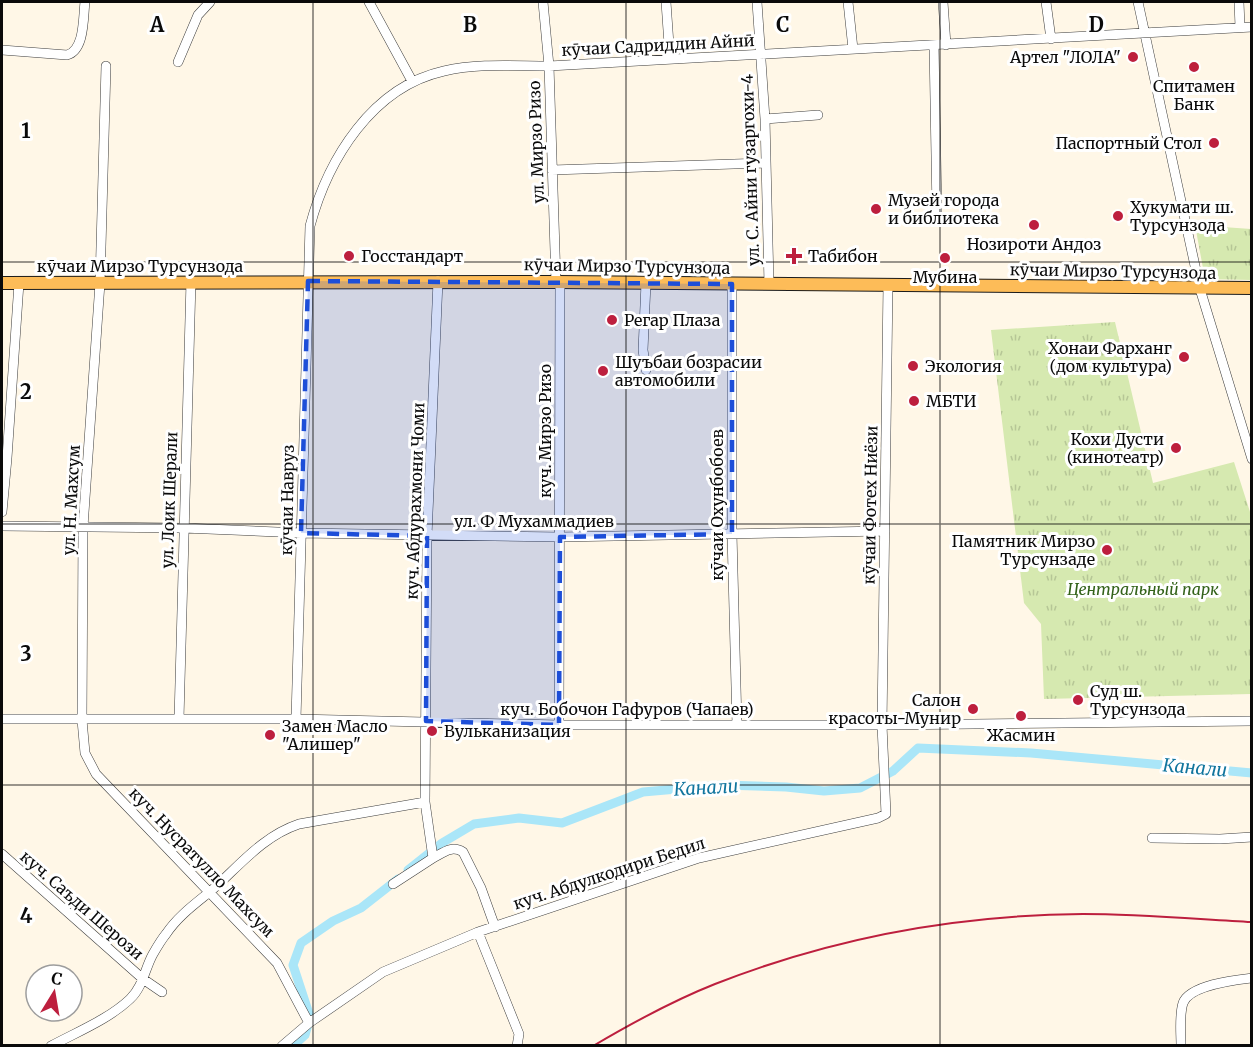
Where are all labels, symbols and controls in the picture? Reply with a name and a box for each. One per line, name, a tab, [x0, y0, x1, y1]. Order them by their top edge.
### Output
text: A	[149, 12, 165, 37]
text: B	[463, 12, 477, 37]
text: C	[776, 12, 790, 37]
text: D	[1088, 12, 1104, 37]
street label: кӯчаи Садриддин Айнӣ	[561, 30, 755, 60]
place label: Артел "ЛОЛА"	[1009, 47, 1121, 67]
marker: Артел "ЛОЛА"	[1126, 50, 1140, 64]
marker: Спитамен Банк	[1187, 60, 1201, 74]
street label: ул. С. Айни гузаргохи-4	[737, 74, 763, 266]
place label: Спитамен Банк	[1153, 76, 1235, 114]
street label: ул. Мирзо Ризо	[524, 80, 548, 204]
text: 1	[21, 118, 31, 143]
place label: Паспортный Стол	[1055, 133, 1202, 153]
marker: Паспортный Стол	[1207, 136, 1221, 150]
place label: Музей города и библиотека	[888, 190, 1000, 228]
place label: Хукумати ш. Турсунзода	[1130, 197, 1234, 235]
marker: Музей города и библиотека	[869, 202, 883, 216]
marker: Хукумати ш. Турсунзода	[1111, 209, 1125, 223]
marker: Нозироти Андоз	[1027, 218, 1041, 232]
place label: Нозироти Андоз	[967, 234, 1101, 254]
place label: Госстандарт	[361, 246, 463, 266]
place label: Табибон	[808, 246, 878, 266]
marker: Табибон	[785, 247, 803, 265]
marker: Госстандарт	[342, 249, 356, 263]
marker: Мубина	[938, 251, 952, 265]
street label: кӯчаи Мирзо Турсунзода	[524, 254, 731, 278]
street label: кӯчаи Мирзо Турсунзода	[37, 256, 244, 276]
street label: кӯчаи Мирзо Турсунзода	[1010, 259, 1217, 283]
place label: Мубина	[913, 267, 978, 287]
place label: Регар Плаза	[624, 310, 721, 330]
marker: Регар Плаза	[605, 313, 619, 327]
place label: Хонаи Фарханг (дом культура)	[1048, 338, 1172, 376]
marker: Хонаи Фарханг (дом культура)	[1177, 350, 1191, 364]
place label: Шуъбаи бозрасии автомобили	[615, 352, 762, 390]
place label: Экология	[925, 356, 1002, 376]
marker: Экология	[906, 359, 920, 373]
street label: куч. Мирзо Ризо	[535, 364, 555, 498]
marker: Шуъбаи бозрасии автомобили	[596, 364, 610, 378]
text: 2	[20, 379, 32, 404]
place label: МБТИ	[926, 391, 977, 411]
marker: МБТИ	[907, 394, 921, 408]
street label: куч. Абдурахмони Чоми	[402, 402, 428, 600]
street label: кӯчаи Фотех Ниёзи	[859, 425, 881, 585]
street label: кӯчаи Охунбобоев	[707, 429, 727, 581]
place label: Кохи Дусти (кинотеатр)	[1067, 429, 1164, 467]
street label: ул. Лоик Шерали	[157, 431, 181, 569]
marker: Кохи Дусти (кинотеатр)	[1169, 441, 1183, 455]
street label: ул. Н. Махсум	[58, 444, 84, 556]
street label: кӯчаи Навруз	[276, 444, 298, 556]
street label: ул. Ф Мухаммадиев	[454, 511, 614, 531]
place label: Памятник Мирзо Турсунзаде	[952, 531, 1095, 569]
marker: Памятник Мирзо Турсунзаде	[1100, 543, 1114, 557]
park label: Центральный парк	[1067, 579, 1219, 599]
text: 3	[20, 641, 32, 666]
place label: Суд ш. Турсунзода	[1090, 681, 1186, 719]
place label: Салон красоты-Мунир	[828, 690, 961, 728]
marker: Суд ш. Турсунзода	[1071, 693, 1085, 707]
street label: куч. Бобочон Гафуров (Чапаев)	[500, 699, 754, 719]
marker: Салон красоты-Мунир	[966, 702, 980, 716]
marker: Жасмин	[1014, 709, 1028, 723]
place label: Замен Масло "Алишер"	[282, 716, 388, 754]
place label: Вульканизация	[444, 721, 571, 741]
marker: Вульканизация	[425, 724, 439, 738]
place label: Жасмин	[987, 725, 1055, 745]
marker: Замен Масло "Алишер"	[263, 728, 277, 742]
water label: Канали	[1162, 753, 1228, 782]
water label: Канали	[673, 774, 739, 801]
street label: куч. Нусратулло Махсум	[125, 783, 279, 941]
street label: куч. Абдулкодири Бедил	[511, 832, 708, 913]
street label: куч. Саъди Шерози	[16, 846, 148, 964]
text: 4	[20, 903, 33, 928]
north arrow	[24, 963, 84, 1023]
text: С	[50, 967, 64, 989]

